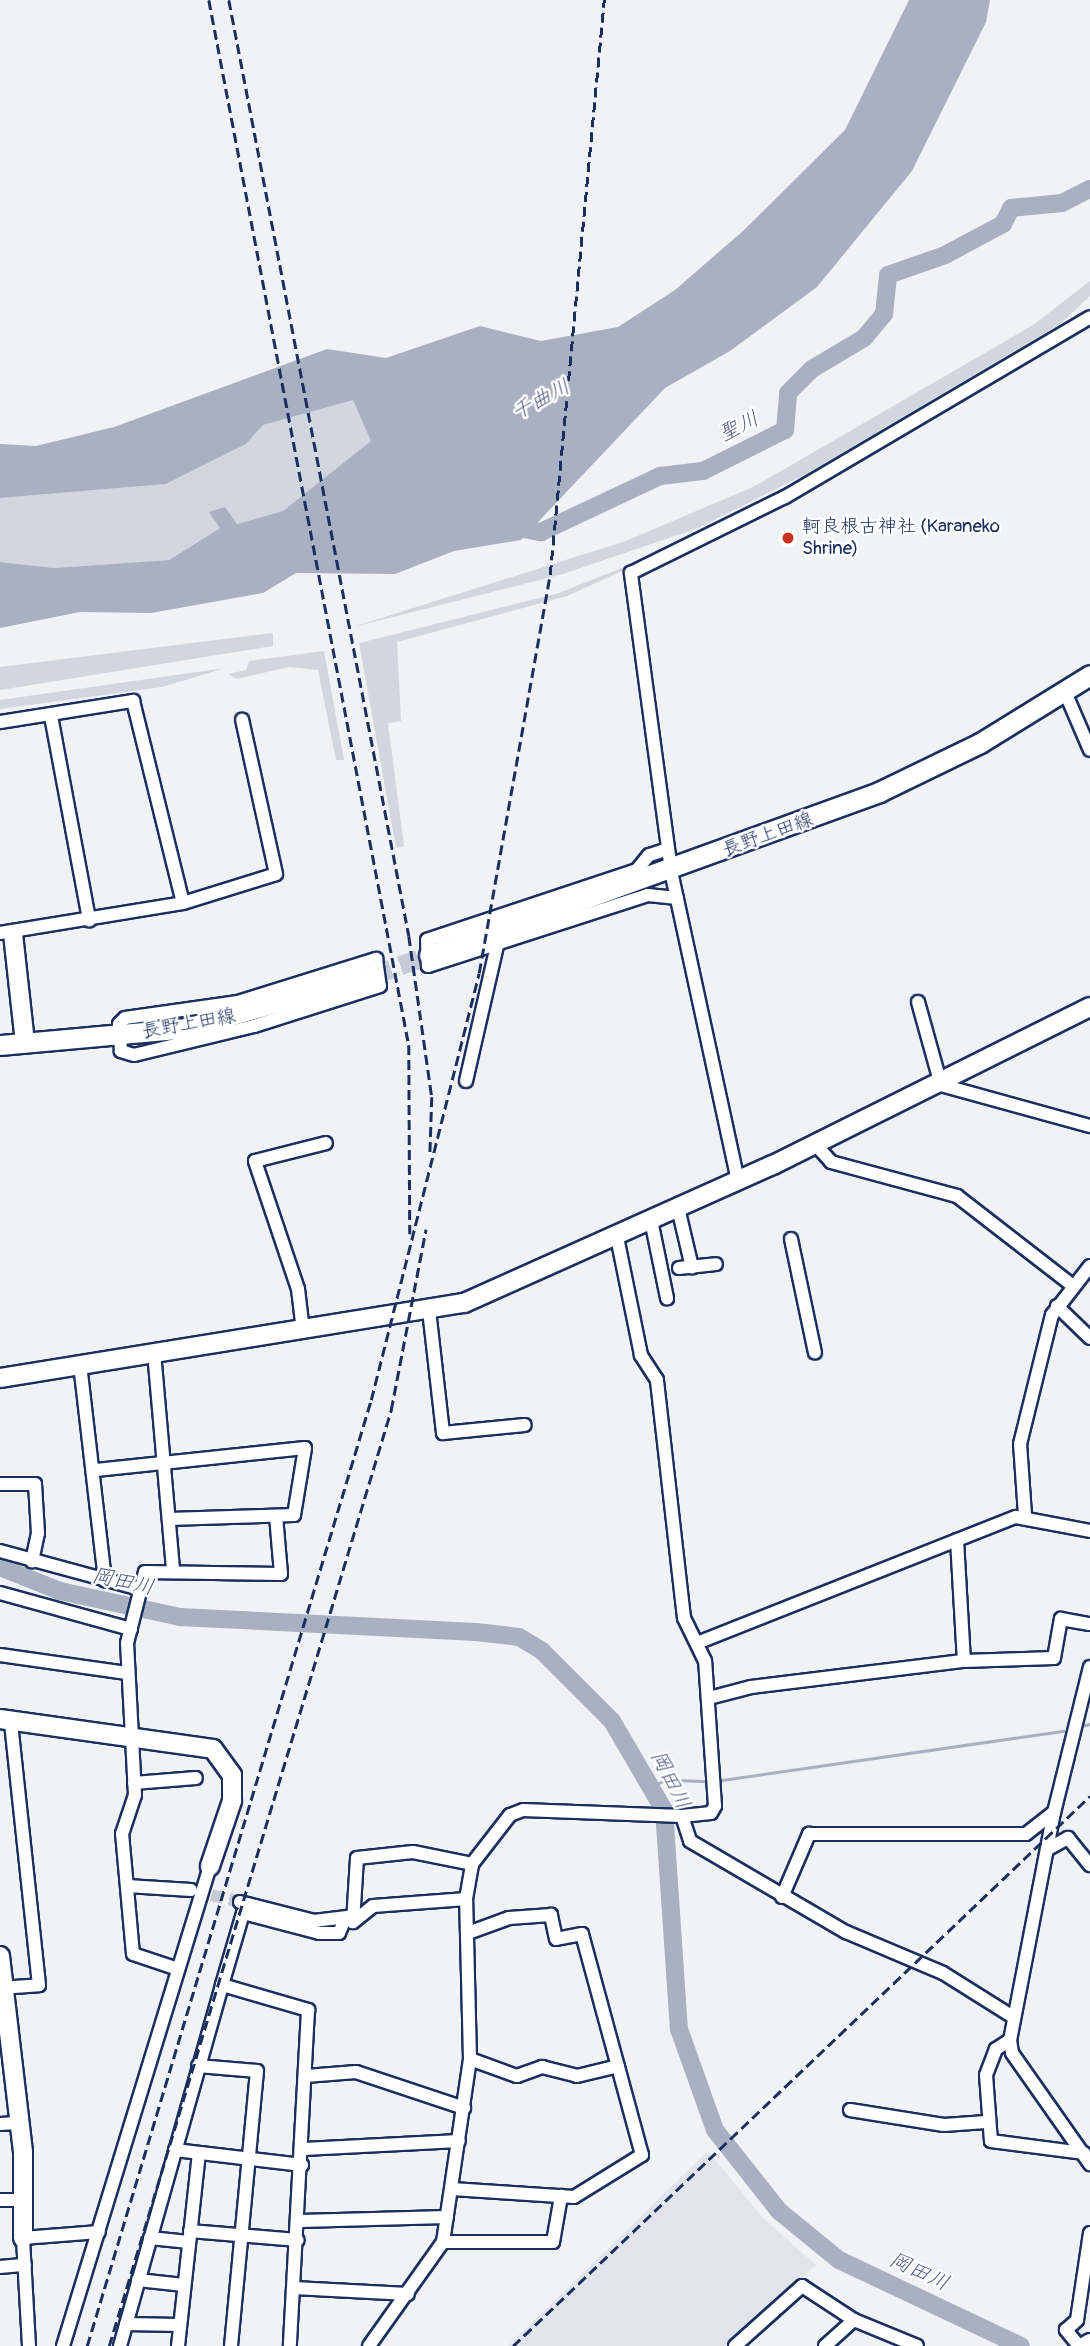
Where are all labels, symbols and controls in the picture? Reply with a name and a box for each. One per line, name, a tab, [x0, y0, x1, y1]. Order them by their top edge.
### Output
water label: 千曲川	[507, 374, 575, 426]
water label: 聖川	[715, 406, 763, 448]
place label: 軻良根古神社 (Karaneko Shrine)	[802, 516, 1000, 560]
marker: 軻良根古神社 (Karaneko Shrine)	[780, 530, 796, 546]
street label: 長野上田線	[719, 808, 817, 862]
street label: 長野上田線	[140, 1005, 238, 1043]
water label: 岡田川	[90, 1563, 156, 1601]
water label: 岡田川	[644, 1746, 696, 1814]
water label: 岡田川	[885, 2247, 953, 2297]

